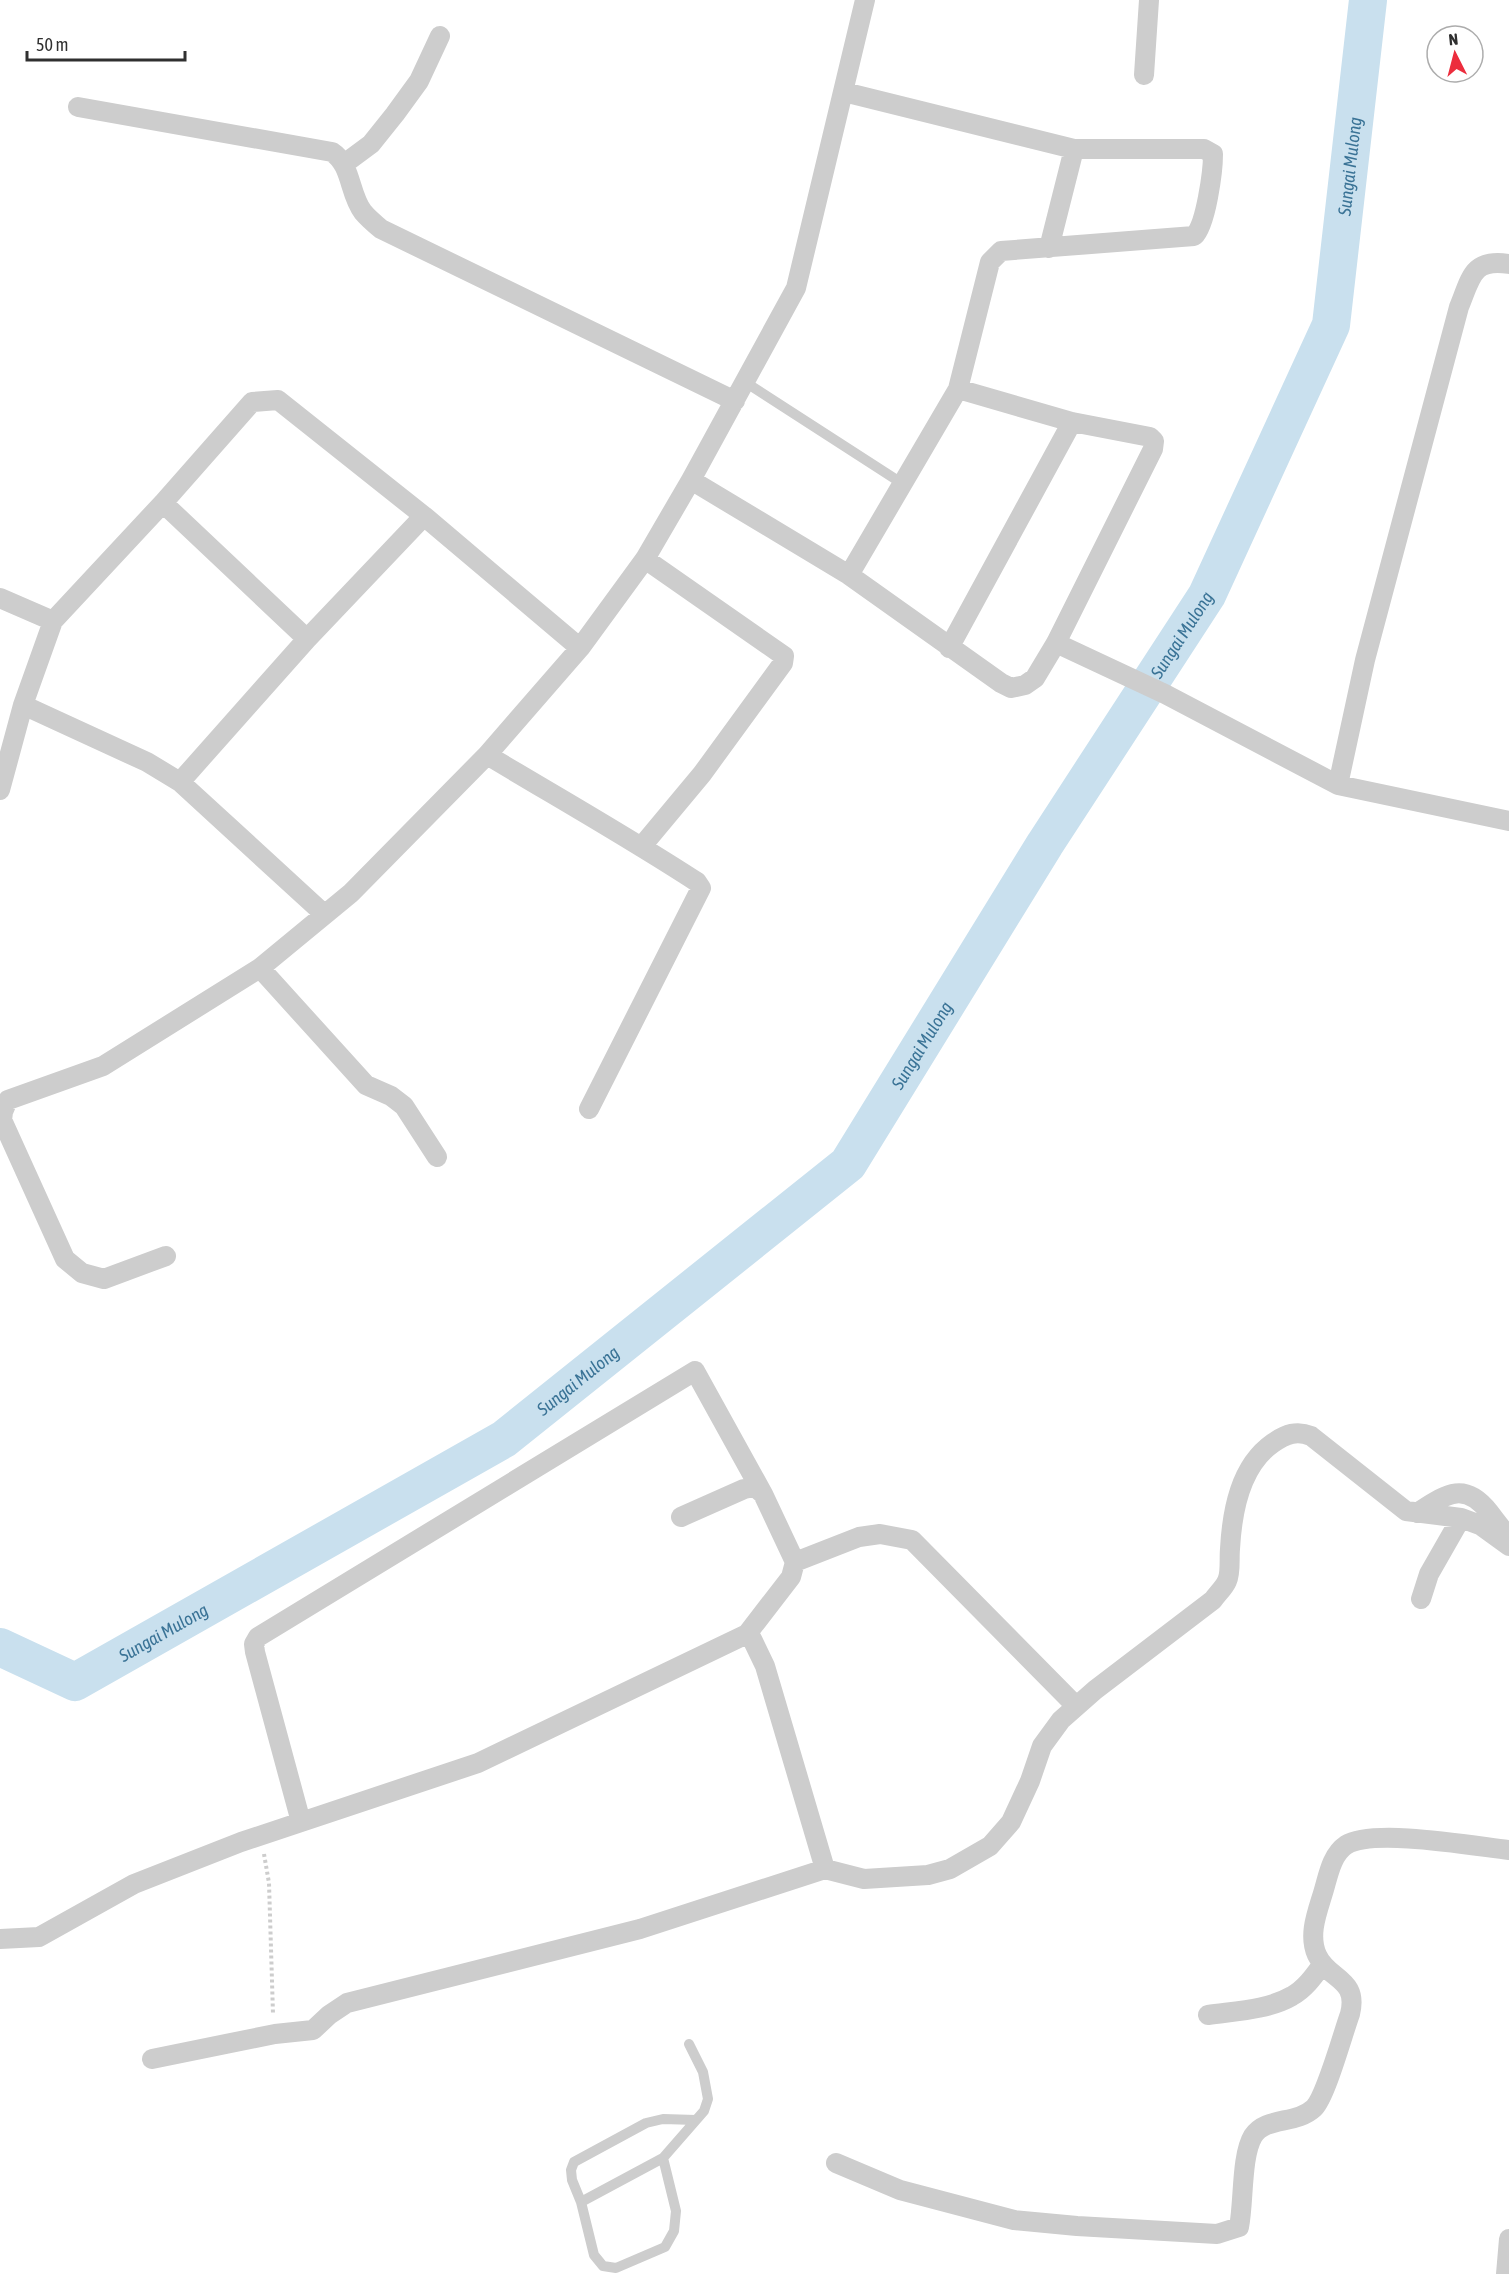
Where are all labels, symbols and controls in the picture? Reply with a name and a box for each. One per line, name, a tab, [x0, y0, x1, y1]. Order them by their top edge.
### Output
scale bar	[27, 24, 184, 62]
north arrow	[1425, 24, 1485, 84]
text: N	[1448, 30, 1459, 49]
text: 50 m	[36, 34, 68, 55]
water label: Sungai Mulong	[1333, 116, 1365, 218]
water label: Sungai Mulong	[1145, 587, 1217, 683]
water label: Sungai Mulong	[886, 997, 956, 1094]
water label: Sungai Mulong	[532, 1341, 623, 1420]
water label: Sungai Mulong	[114, 1599, 211, 1666]

